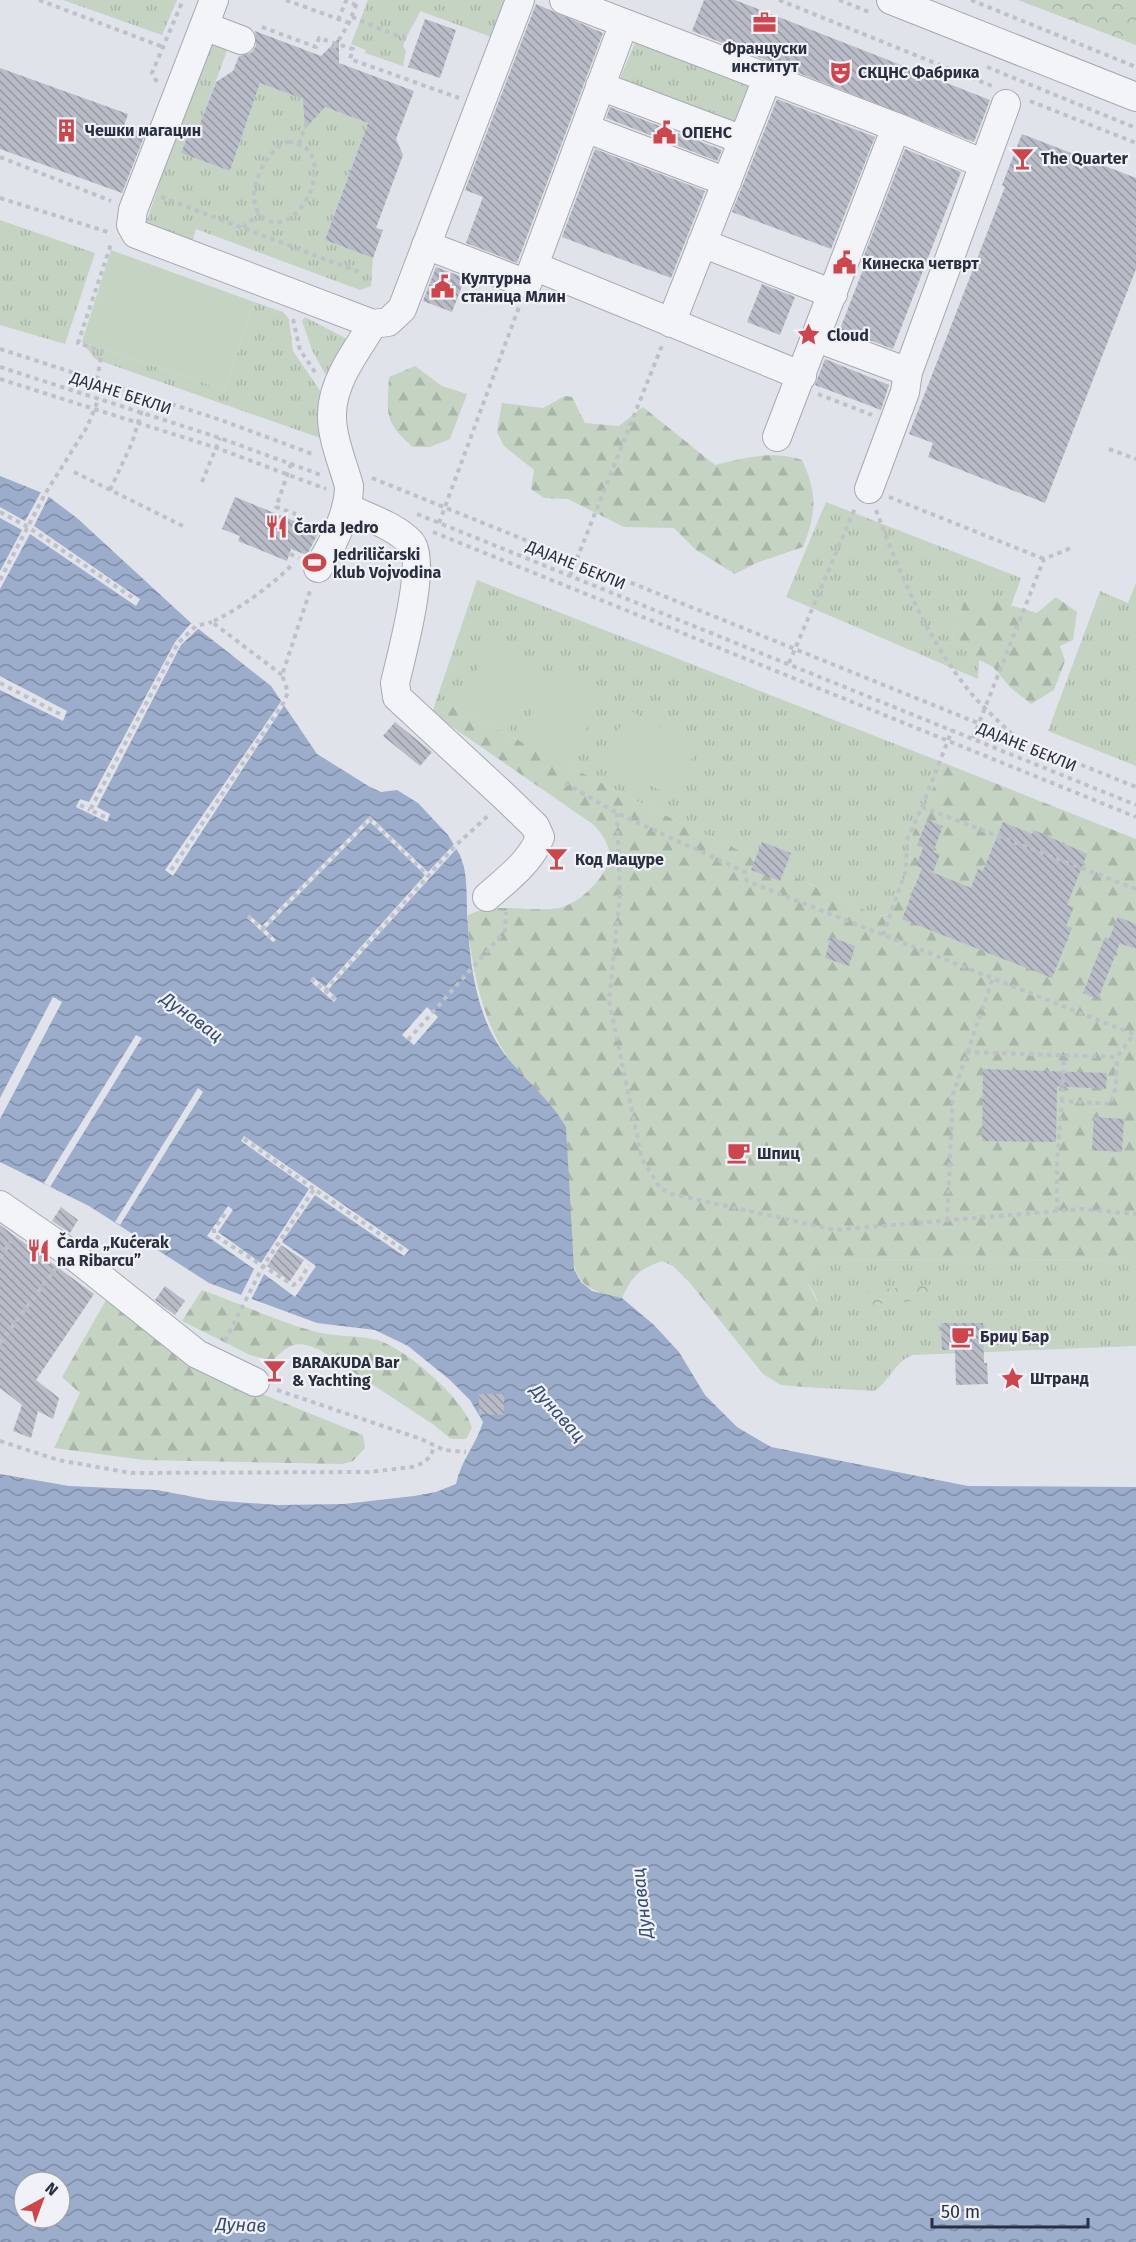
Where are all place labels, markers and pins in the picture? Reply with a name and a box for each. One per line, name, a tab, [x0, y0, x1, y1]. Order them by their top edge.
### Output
office icon: Француски институт	[752, 10, 778, 36]
place label: Француски институт	[723, 39, 807, 76]
theatre icon: СКЦНС Фабрика	[827, 59, 853, 85]
place label: СКЦНС Фабрика	[858, 63, 980, 82]
building icon: Чешки магацин	[54, 117, 80, 143]
public building icon: ОПЕНС	[651, 119, 677, 145]
place label: Чешки магацин	[85, 121, 201, 140]
place label: ОПЕНС	[682, 123, 733, 142]
bar icon: The Quarter	[1010, 145, 1036, 171]
place label: The Quarter	[1041, 149, 1129, 168]
public building icon: Кинеска четврт	[831, 250, 857, 276]
place label: Кинеска четврт	[862, 254, 979, 273]
place label: Културна станица Млин	[461, 269, 566, 306]
public building icon: Културна станица Млин	[430, 274, 456, 300]
place icon: Cloud	[796, 322, 822, 348]
place label: Cloud	[827, 326, 869, 345]
restaurant icon: Čarda Jedro	[263, 514, 289, 540]
place label: Čarda Jedro	[294, 517, 379, 537]
place label: Jedriličarski klub Vojvodina	[332, 545, 441, 582]
sports icon: Jedriličarski klub Vojvodina	[302, 550, 328, 576]
bar icon: Код Мацуре	[544, 846, 570, 872]
place label: Код Мацуре	[575, 850, 664, 869]
cafe icon: Шпиц	[726, 1140, 752, 1166]
place label: Шпиц	[757, 1144, 800, 1163]
place label: Čarda „Kućerak na Ribarcu”	[57, 1232, 169, 1270]
restaurant icon: Čarda „Kućerak na Ribarcu”	[26, 1238, 52, 1264]
cafe icon: Бриџ Бар	[949, 1323, 975, 1349]
place label: Бриџ Бар	[980, 1327, 1049, 1346]
place label: BARAKUDA Bar & Yachting	[292, 1353, 400, 1390]
bar icon: BARAKUDA Bar & Yachting	[261, 1358, 287, 1384]
place icon: Штранд	[999, 1365, 1025, 1391]
place label: Штранд	[1030, 1369, 1089, 1388]

